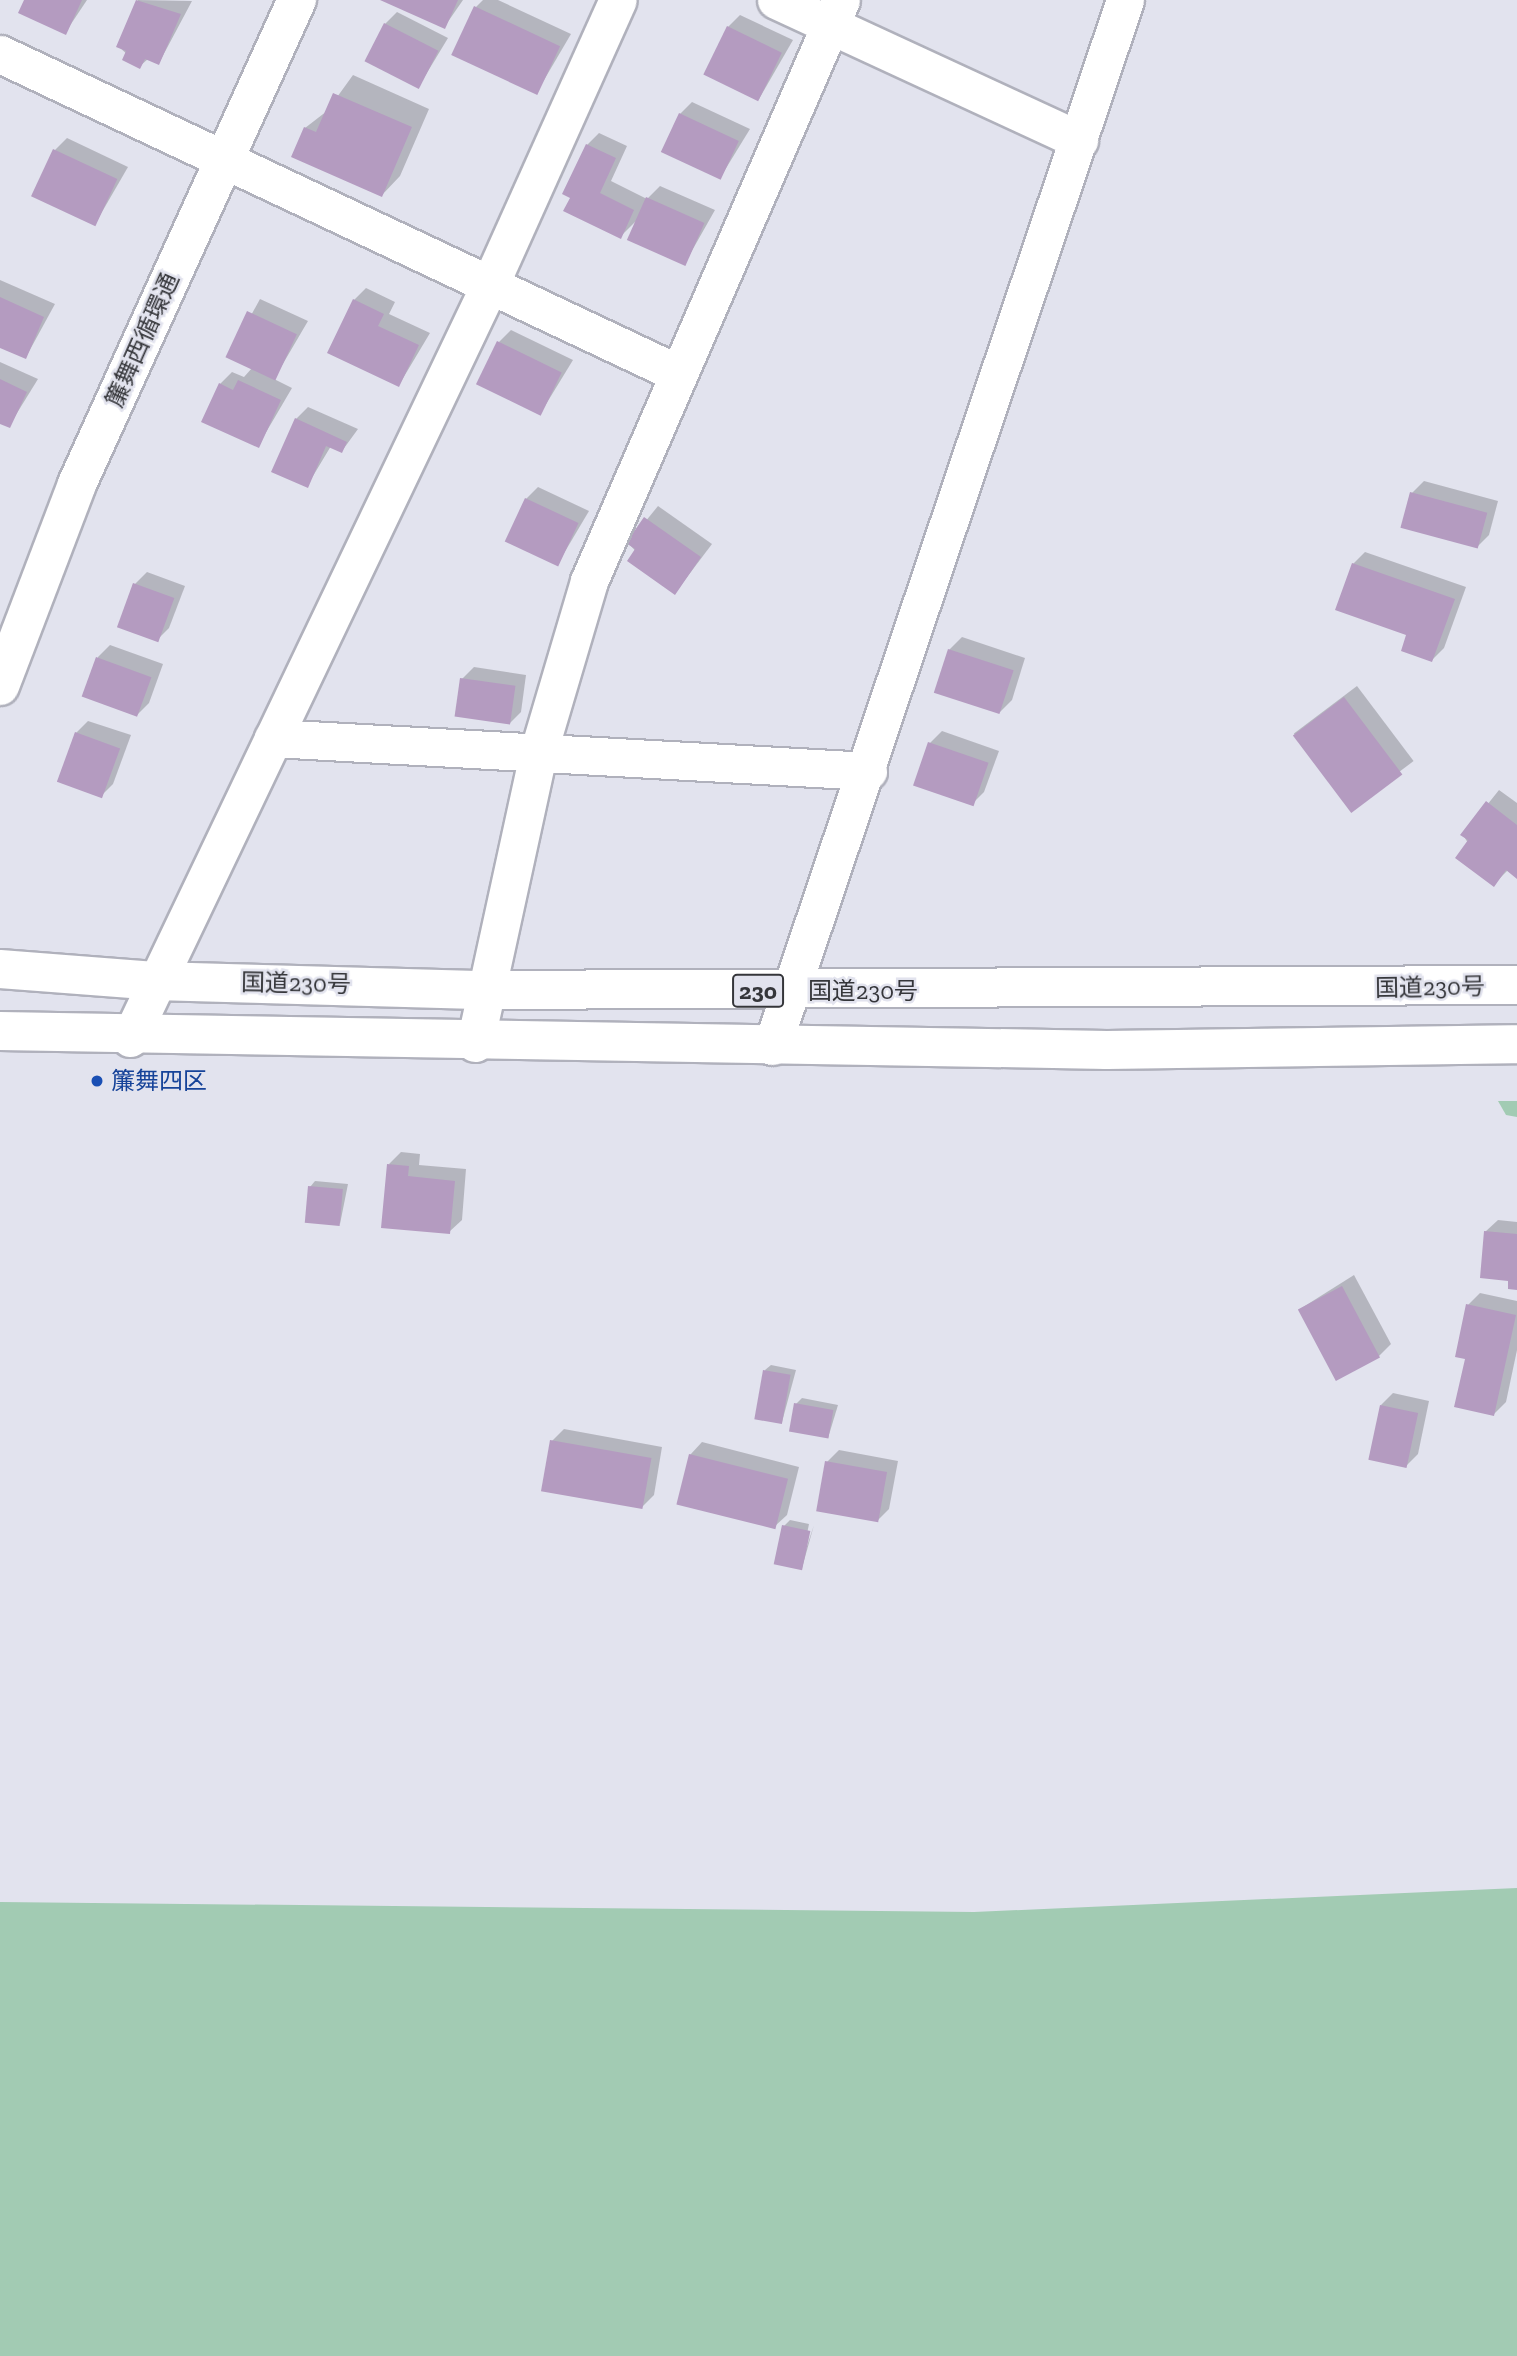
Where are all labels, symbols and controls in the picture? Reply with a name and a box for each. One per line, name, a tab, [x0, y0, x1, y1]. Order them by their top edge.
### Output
street label: 簾舞西循環通	[100, 268, 184, 412]
street label: 国道230号	[241, 968, 351, 998]
road number: 230	[732, 972, 784, 1010]
street label: 国道230号	[1375, 972, 1485, 1002]
street label: 国道230号	[808, 977, 918, 1005]
place label: 簾舞四区	[111, 1067, 207, 1095]
marker: 簾舞四区	[89, 1073, 105, 1089]

